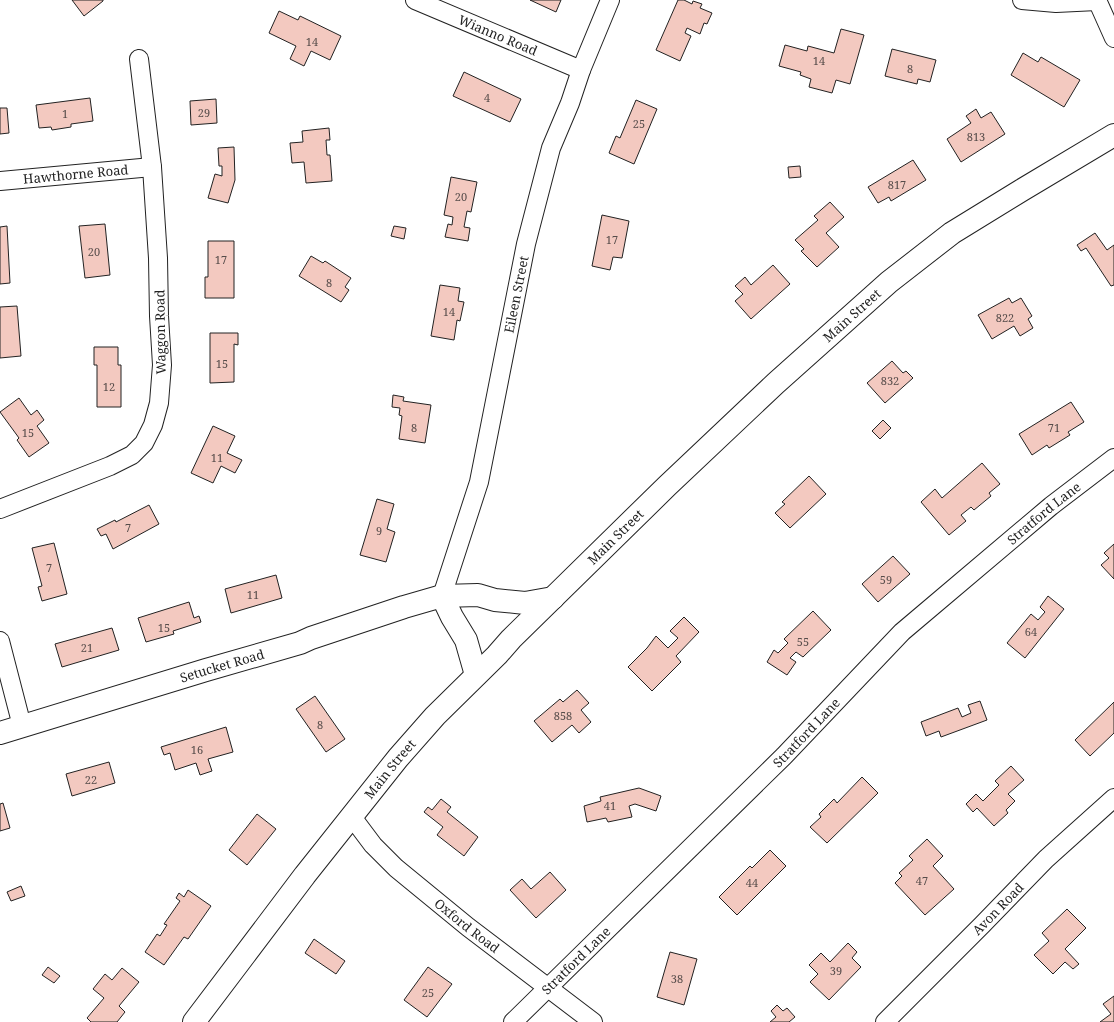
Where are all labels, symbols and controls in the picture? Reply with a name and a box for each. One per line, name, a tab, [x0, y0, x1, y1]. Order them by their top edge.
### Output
street label: Wianno Road	[456, 10, 540, 60]
house number: 14	[306, 34, 318, 49]
house number: 14	[813, 53, 825, 68]
house number: 8	[907, 61, 913, 76]
house number: 4	[484, 90, 490, 105]
house number: 29	[198, 105, 210, 120]
house number: 1	[62, 106, 68, 121]
house number: 25	[633, 116, 645, 131]
house number: 813	[967, 129, 985, 144]
street label: Hawthorne Road	[22, 160, 129, 188]
house number: 817	[888, 177, 906, 192]
house number: 20	[455, 189, 467, 204]
house number: 17	[606, 232, 618, 247]
house number: 20	[88, 244, 100, 259]
house number: 17	[215, 252, 227, 267]
street label: Eileen Street	[500, 254, 533, 335]
house number: 8	[326, 275, 332, 290]
street label: Main Street	[819, 284, 885, 346]
street label: Waggon Road	[150, 290, 170, 374]
house number: 14	[443, 304, 455, 319]
house number: 822	[996, 310, 1014, 325]
house number: 15	[216, 356, 228, 371]
house number: 832	[881, 373, 899, 388]
house number: 12	[103, 379, 115, 394]
house number: 8	[411, 420, 417, 435]
house number: 71	[1048, 420, 1060, 435]
house number: 15	[22, 425, 34, 440]
house number: 11	[211, 450, 223, 465]
street label: Stratford Lane	[1003, 478, 1084, 548]
street label: Main Street	[583, 505, 648, 568]
house number: 7	[125, 520, 131, 535]
house number: 9	[376, 523, 382, 538]
house number: 7	[46, 560, 52, 575]
house number: 59	[880, 572, 892, 587]
house number: 11	[247, 587, 259, 602]
house number: 15	[158, 620, 170, 635]
house number: 64	[1025, 624, 1037, 639]
house number: 55	[797, 634, 809, 649]
house number: 21	[81, 640, 93, 655]
street label: Setucket Road	[178, 645, 266, 686]
street label: Stratford Lane	[769, 694, 844, 771]
house number: 858	[554, 708, 572, 723]
house number: 8	[317, 717, 323, 732]
street label: Main Street	[360, 735, 420, 802]
house number: 16	[191, 742, 203, 757]
house number: 22	[85, 772, 97, 787]
house number: 41	[604, 798, 616, 813]
house number: 47	[916, 873, 928, 888]
house number: 44	[746, 875, 758, 890]
street label: Avon Road	[968, 878, 1028, 939]
street label: Oxford Road	[431, 894, 503, 957]
street label: Stratford Lane	[537, 922, 614, 998]
house number: 39	[830, 963, 842, 978]
house number: 38	[671, 971, 683, 986]
house number: 25	[422, 985, 434, 1000]

